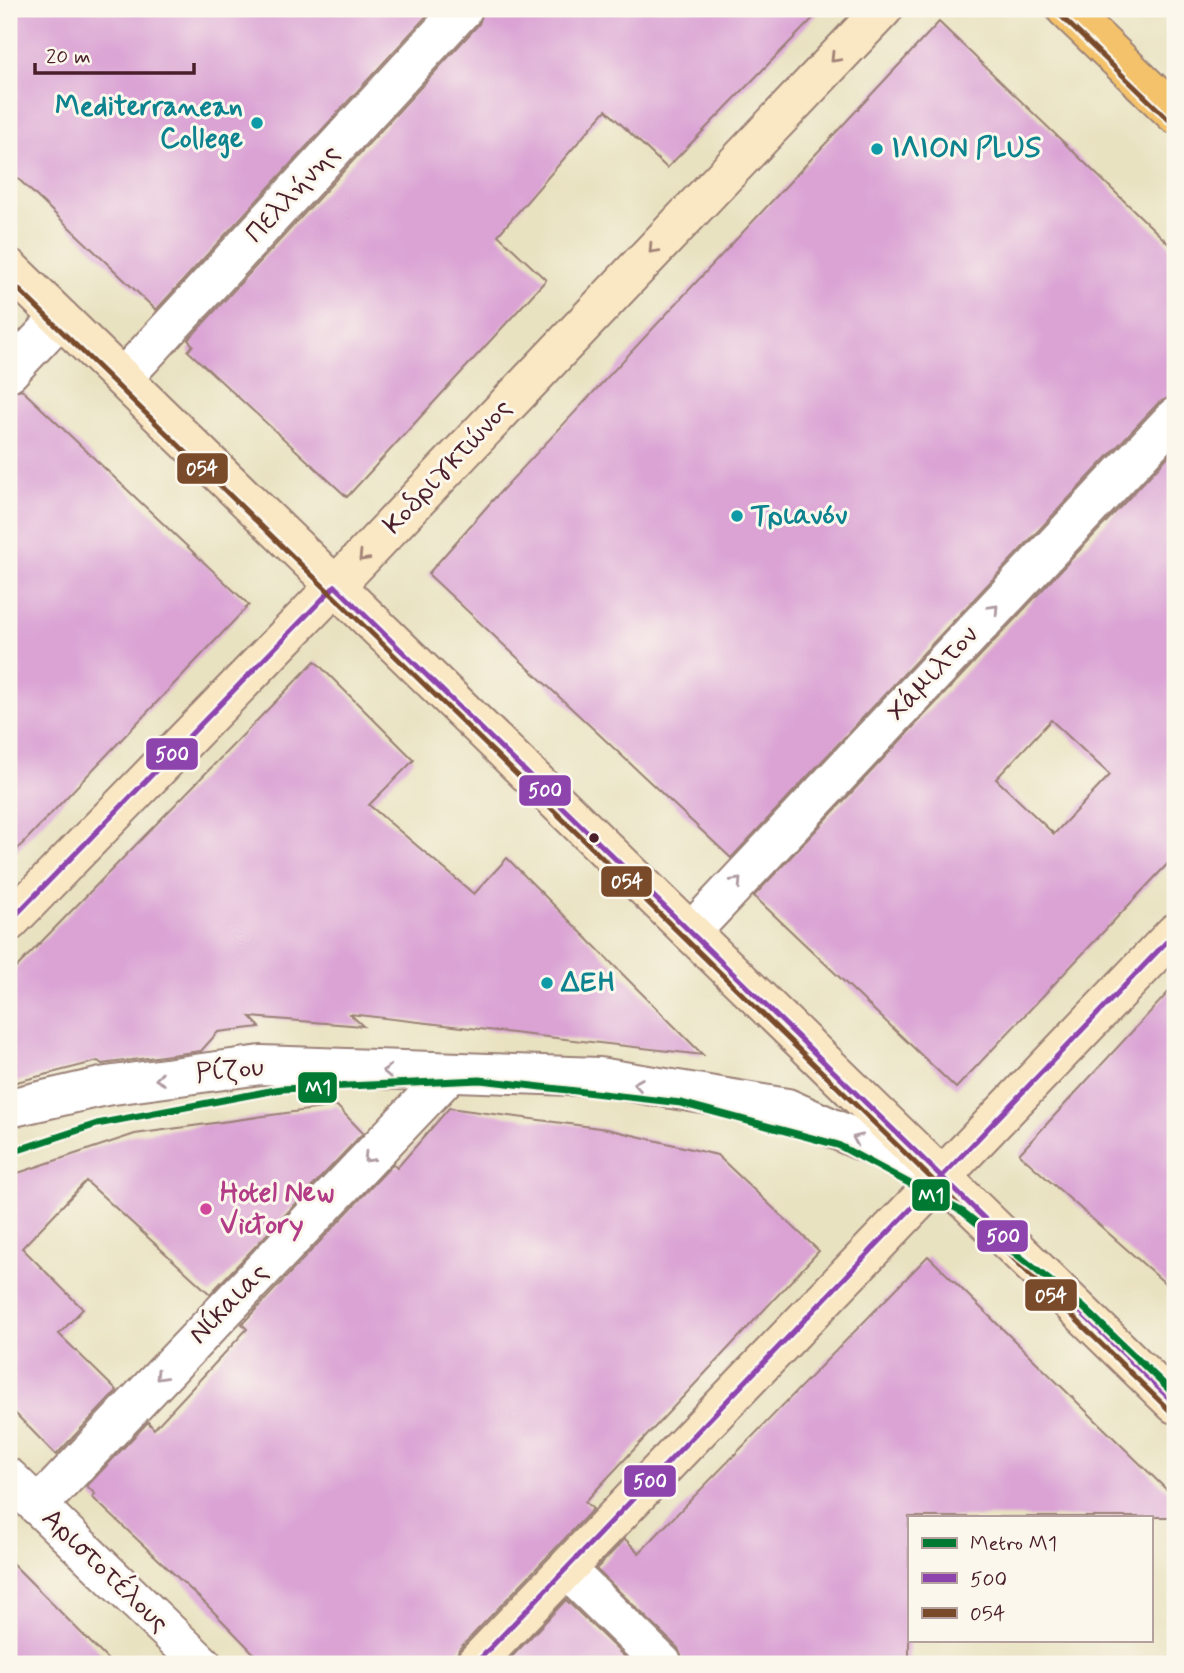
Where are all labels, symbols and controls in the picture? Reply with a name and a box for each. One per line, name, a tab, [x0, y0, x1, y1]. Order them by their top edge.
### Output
scale bar	[35, 32, 194, 76]
text: 20 m	[46, 43, 91, 71]
one-way arrow	[831, 50, 844, 63]
place label: Mediterranean College	[55, 89, 243, 159]
marker: Mediterranean College	[249, 115, 265, 131]
place label: ΙΛΙΟΝ PLUS	[891, 131, 1041, 168]
street label: Πελλήνης	[237, 136, 349, 252]
marker: ΙΛΙΟΝ PLUS	[869, 141, 885, 157]
one-way arrow	[649, 241, 662, 254]
street label: Κοδριγκτώνος	[375, 391, 521, 543]
line badge: 054	[176, 452, 229, 485]
text: 054	[186, 457, 219, 482]
place label: Τριανόν	[750, 498, 847, 535]
marker: Τριανόν	[729, 508, 745, 524]
one-way arrow	[359, 549, 372, 562]
one-way arrow	[986, 604, 999, 617]
street label: Χάμιλτον	[879, 618, 987, 730]
line badge: 500	[145, 737, 199, 771]
text: 500	[155, 743, 189, 768]
line badge: 500	[518, 774, 572, 807]
text: 500	[528, 779, 562, 804]
unlabelled marker	[587, 831, 601, 845]
line badge: 054	[600, 865, 653, 898]
text: 054	[611, 870, 644, 895]
one-way arrow	[729, 877, 742, 890]
place label: ΔΕΗ	[560, 965, 615, 1002]
marker: ΔΕΗ	[539, 975, 555, 991]
street label: Ρίζου	[194, 1049, 266, 1093]
one-way arrow	[381, 1063, 392, 1078]
one-way arrow	[154, 1071, 166, 1086]
line badge: Μ1	[297, 1071, 338, 1104]
text: Μ1	[305, 1076, 331, 1101]
one-way arrow	[632, 1077, 644, 1092]
one-way arrow	[852, 1133, 864, 1147]
one-way arrow	[364, 1150, 377, 1163]
place label: Hotel New Victory	[220, 1175, 334, 1244]
line badge: Μ1	[911, 1178, 951, 1212]
text: Μ1	[918, 1184, 944, 1209]
marker: Hotel New Victory	[198, 1201, 214, 1217]
line badge: 500	[976, 1219, 1029, 1253]
text: 500	[986, 1225, 1020, 1250]
street label: Νίκαιας	[181, 1255, 277, 1353]
line badge: 054	[1024, 1278, 1078, 1312]
text: 054	[1035, 1284, 1068, 1309]
one-way arrow	[156, 1368, 169, 1381]
line badge: 500	[623, 1464, 677, 1498]
text: 500	[633, 1470, 667, 1495]
street label: Αριστοτέλους	[33, 1501, 177, 1641]
legend	[908, 1516, 1152, 1642]
text: Metro Μ1	[970, 1530, 1057, 1558]
text: 500	[970, 1566, 1007, 1594]
text: 054	[970, 1600, 1005, 1628]

